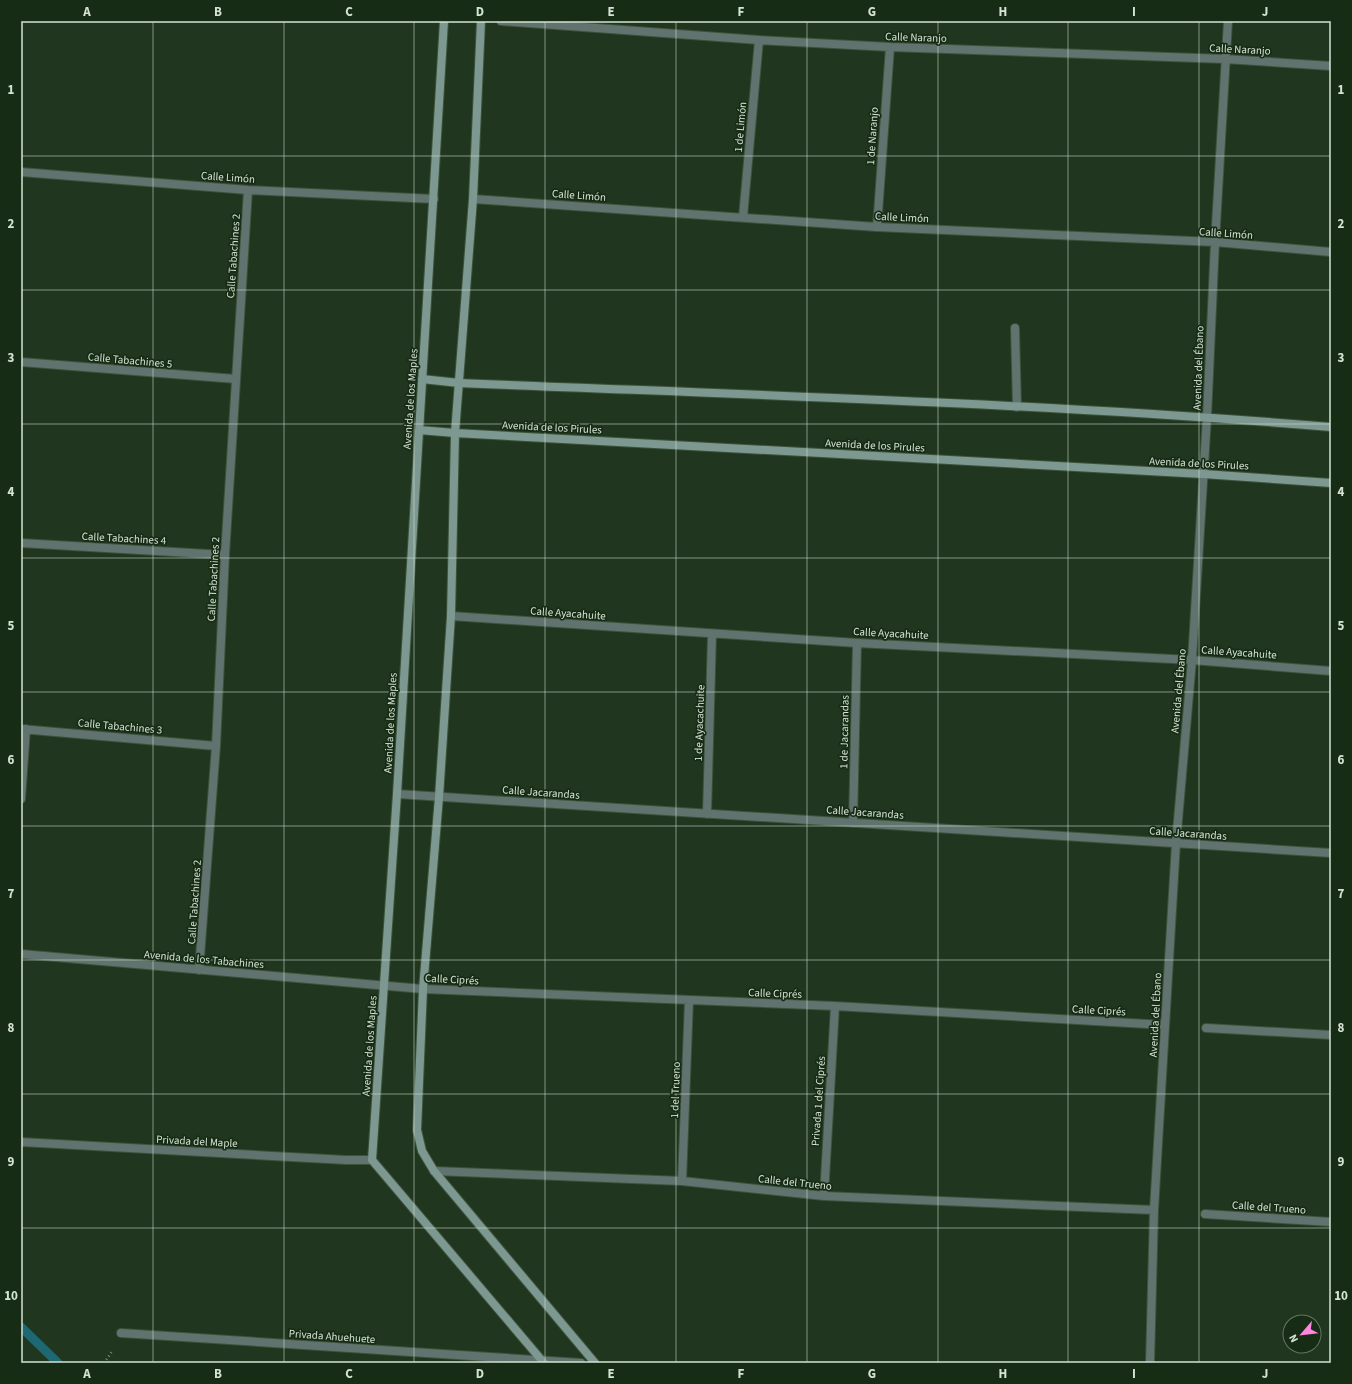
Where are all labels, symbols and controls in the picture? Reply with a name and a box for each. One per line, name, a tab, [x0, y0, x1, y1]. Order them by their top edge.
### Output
text: A	[82, 3, 91, 21]
text: B	[214, 3, 222, 21]
text: C	[345, 3, 353, 21]
text: D	[476, 3, 484, 21]
text: E	[607, 3, 615, 21]
text: F	[738, 3, 745, 21]
text: G	[868, 3, 876, 21]
text: H	[999, 3, 1007, 21]
text: I	[1132, 3, 1136, 21]
text: J	[1262, 3, 1268, 21]
street label: Calle Naranjo	[885, 29, 947, 46]
street label: Calle Naranjo	[1209, 40, 1271, 59]
text: 1	[8, 81, 15, 99]
text: 1	[1338, 81, 1345, 99]
street label: 1 de Limón	[731, 101, 750, 153]
street label: 1 de Naranjo	[863, 107, 882, 165]
street label: Calle Limón	[200, 168, 256, 187]
street label: Calle Limón	[551, 186, 607, 205]
street label: Calle Limón	[874, 209, 929, 226]
street label: Calle Tabachines 2	[223, 213, 244, 299]
text: 2	[8, 215, 15, 233]
text: 2	[1338, 215, 1345, 233]
street label: Calle Limón	[1198, 224, 1254, 243]
street label: Avenida del Ébano	[1190, 325, 1207, 411]
street label: Avenida de los Maples	[399, 348, 422, 450]
text: 3	[8, 349, 15, 367]
street label: Calle Tabachines 5	[87, 349, 173, 372]
text: 3	[1338, 349, 1345, 367]
street label: Avenida de los Pirules	[502, 417, 603, 438]
street label: Avenida de los Pirules	[825, 435, 926, 456]
street label: Avenida de los Pirules	[1149, 453, 1250, 474]
text: 4	[8, 483, 15, 501]
text: 4	[1338, 483, 1345, 501]
street label: Calle Tabachines 4	[81, 529, 167, 548]
street label: Calle Tabachines 2	[204, 536, 223, 622]
street label: Calle Ayacahuite	[530, 603, 607, 624]
text: 5	[8, 617, 15, 635]
text: 5	[1338, 617, 1345, 635]
street label: Calle Ayacahuite	[853, 624, 930, 643]
street label: Calle Ayacahuite	[1201, 642, 1278, 663]
street label: Avenida del Ébano	[1167, 648, 1190, 734]
street label: Avenida de los Maples	[380, 672, 401, 774]
street label: 1 de Ayacachuite	[691, 684, 708, 762]
street label: 1 de Jacarandas	[836, 694, 853, 769]
street label: Calle Tabachines 3	[77, 715, 163, 738]
text: 6	[8, 751, 15, 769]
text: 6	[1338, 751, 1345, 769]
street label: Calle Jacarandas	[502, 782, 581, 803]
street label: Calle Jacarandas	[826, 802, 905, 823]
street label: Calle Jacarandas	[1149, 823, 1228, 844]
street label: Calle Tabachines 2	[184, 859, 205, 945]
text: 7	[8, 885, 15, 903]
text: 7	[1338, 885, 1345, 903]
street label: Avenida de los Tabachines	[143, 947, 265, 972]
street label: Calle Ciprés	[425, 971, 480, 988]
street label: Avenida del Ébano	[1146, 972, 1165, 1058]
street label: Calle Ciprés	[748, 985, 803, 1002]
street label: Avenida de los Maples	[358, 995, 381, 1097]
street label: Calle Ciprés	[1072, 1002, 1127, 1019]
text: 8	[8, 1019, 15, 1037]
text: 8	[1338, 1019, 1345, 1037]
street label: Privada 1 del Ciprés	[808, 1055, 829, 1147]
street label: 1 del Trueno	[667, 1061, 684, 1119]
street label: Privada del Maple	[156, 1132, 239, 1151]
text: 9	[8, 1153, 15, 1171]
text: 9	[1338, 1153, 1345, 1171]
street label: Calle del Trueno	[757, 1171, 833, 1194]
street label: Calle del Trueno	[1231, 1197, 1307, 1218]
text: 10	[4, 1287, 18, 1305]
text: 10	[1334, 1287, 1348, 1305]
north arrow	[1282, 1314, 1322, 1354]
street label: Privada Ahuehuete	[288, 1326, 376, 1347]
text: N	[1285, 1332, 1302, 1345]
text: A	[82, 1365, 91, 1383]
text: B	[214, 1365, 222, 1383]
text: C	[345, 1365, 353, 1383]
text: D	[476, 1365, 484, 1383]
text: E	[607, 1365, 615, 1383]
text: F	[738, 1365, 745, 1383]
text: G	[868, 1365, 876, 1383]
text: H	[999, 1365, 1007, 1383]
text: I	[1132, 1365, 1136, 1383]
text: J	[1262, 1365, 1268, 1383]

